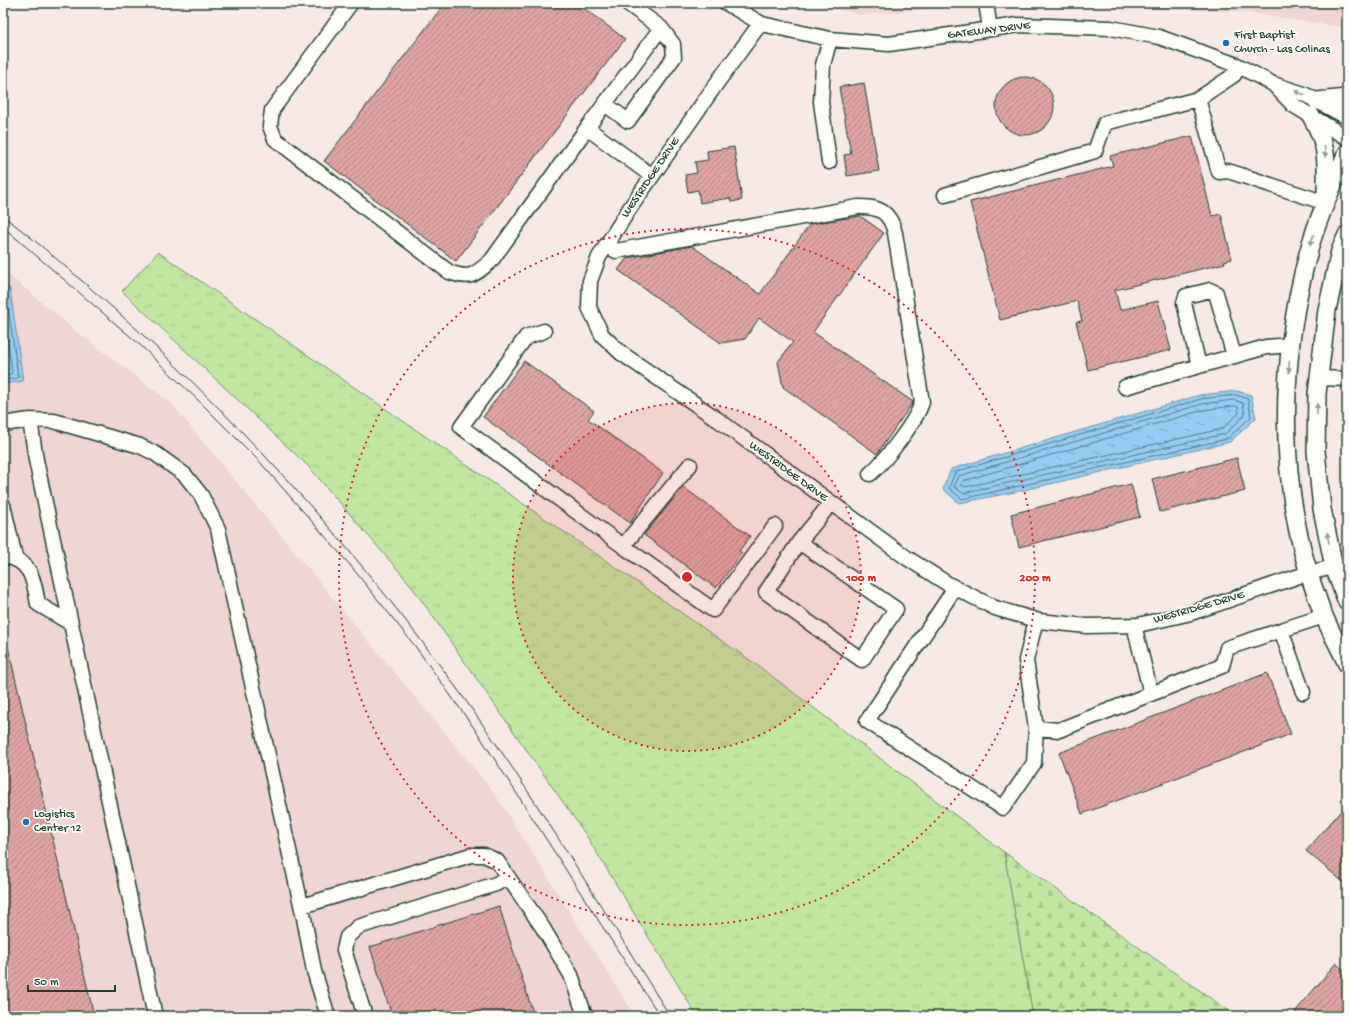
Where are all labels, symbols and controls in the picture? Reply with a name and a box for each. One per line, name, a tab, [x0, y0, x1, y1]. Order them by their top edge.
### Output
street label: GATEWAY DRIVE	[947, 19, 1032, 43]
place label: First Baptist Church - Las Colinas	[1233, 29, 1330, 57]
marker: First Baptist Church - Las Colinas	[1221, 38, 1231, 48]
one-way arrow	[1293, 90, 1305, 96]
street label: WESTRIDGE DRIVE	[619, 135, 683, 221]
one-way arrow	[1322, 146, 1329, 158]
one-way arrow	[1309, 234, 1315, 246]
one-way arrow	[1286, 361, 1293, 373]
one-way arrow	[1314, 402, 1320, 415]
street label: WESTRIDGE DRIVE	[746, 439, 831, 506]
one-way arrow	[1325, 532, 1331, 544]
centre of rings	[680, 570, 694, 584]
text: 100 m	[845, 572, 876, 586]
text: 200 m	[1020, 572, 1051, 586]
street label: WESTRIDGE DRIVE	[1152, 588, 1247, 628]
place label: Logistics Center 12	[34, 808, 81, 836]
marker: Logistics Center 12	[21, 817, 31, 827]
scale bar	[28, 967, 115, 993]
text: 50 m	[34, 976, 59, 990]

